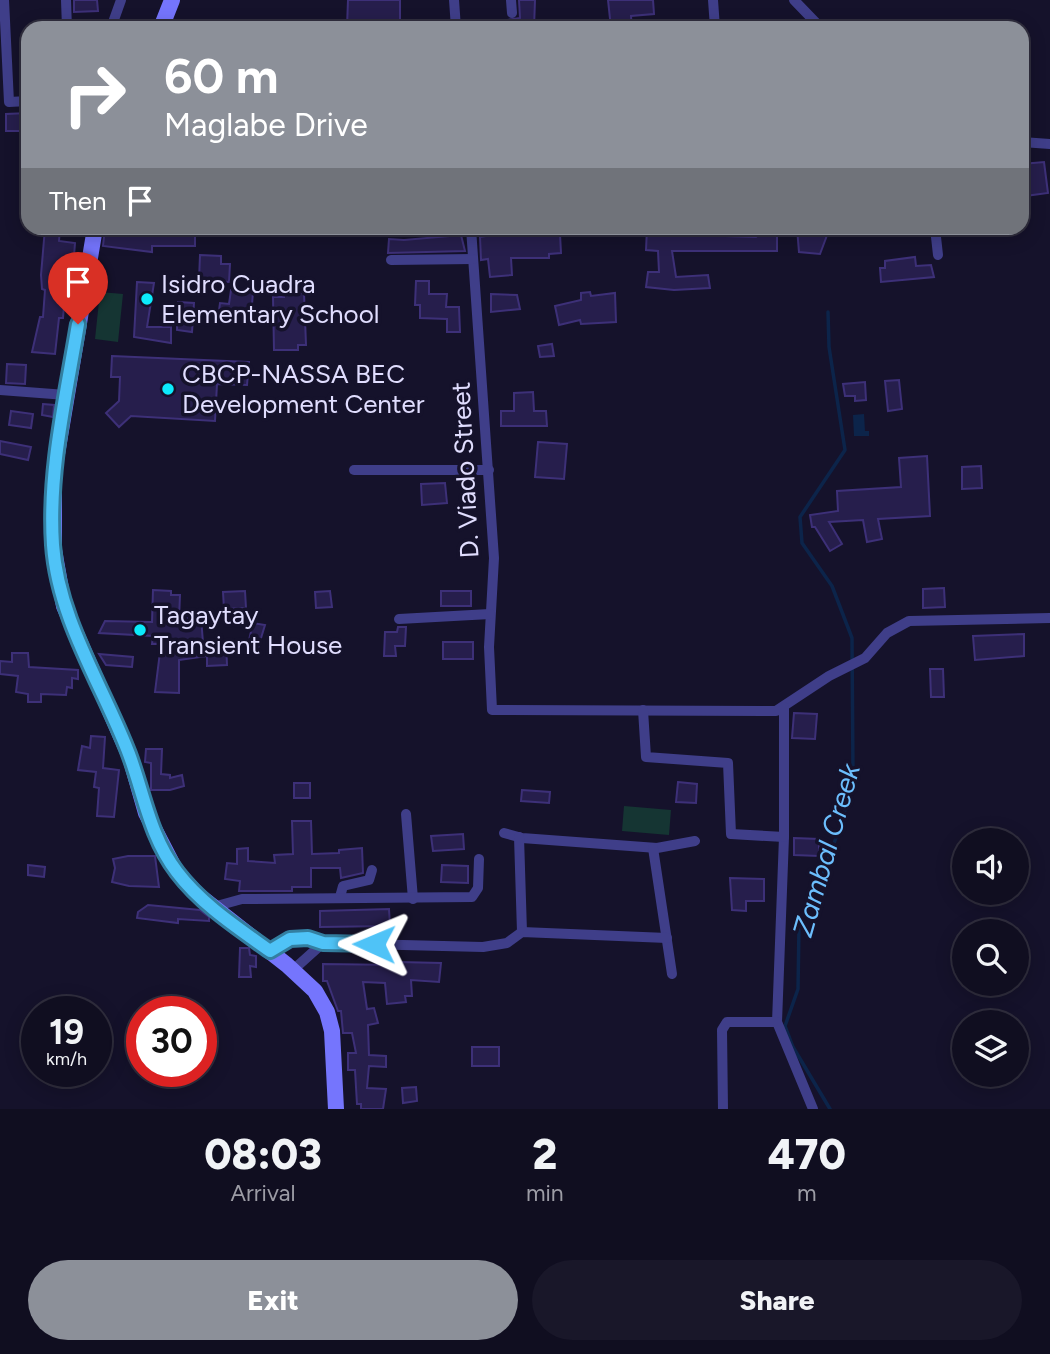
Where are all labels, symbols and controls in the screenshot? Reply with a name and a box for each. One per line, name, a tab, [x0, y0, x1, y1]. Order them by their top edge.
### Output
text: 60 m	[164, 46, 279, 105]
icon: right	[49, 49, 140, 140]
text: Maglabe Drive	[164, 106, 368, 144]
icon: arrive	[121, 182, 159, 220]
text: Then	[49, 185, 107, 217]
pin	[48, 252, 108, 324]
icon: arrive	[59, 263, 97, 301]
place label: Isidro Cuadra Elementary School	[161, 268, 379, 330]
marker: Isidro Cuadra Elementary School	[139, 291, 155, 307]
place label: CBCP-NASSA BEC Development Center	[182, 358, 425, 420]
marker: CBCP-NASSA BEC Development Center	[160, 381, 176, 397]
street label: D. Viado Street	[444, 381, 486, 559]
place label: Tagaytay Transient House	[154, 599, 342, 661]
marker: Tagaytay Transient House	[132, 622, 148, 638]
water label: Zambal Creek	[785, 758, 867, 940]
map controls	[952, 828, 1029, 1087]
button: sound	[952, 828, 1029, 905]
position arrow	[337, 907, 411, 981]
button: search	[952, 919, 1029, 996]
speed limit sign: 30	[126, 996, 217, 1087]
button: layers	[952, 1010, 1029, 1087]
text: 19	[49, 1011, 84, 1053]
text: km/h	[46, 1048, 87, 1070]
text: 08:03	[204, 1129, 322, 1180]
text: 2	[532, 1129, 557, 1180]
text: 470	[768, 1129, 846, 1180]
text: Arrival	[231, 1179, 295, 1207]
text: min	[526, 1179, 564, 1207]
text: m	[797, 1179, 817, 1207]
button: Exit	[28, 1260, 518, 1340]
button: Share	[532, 1260, 1022, 1340]

